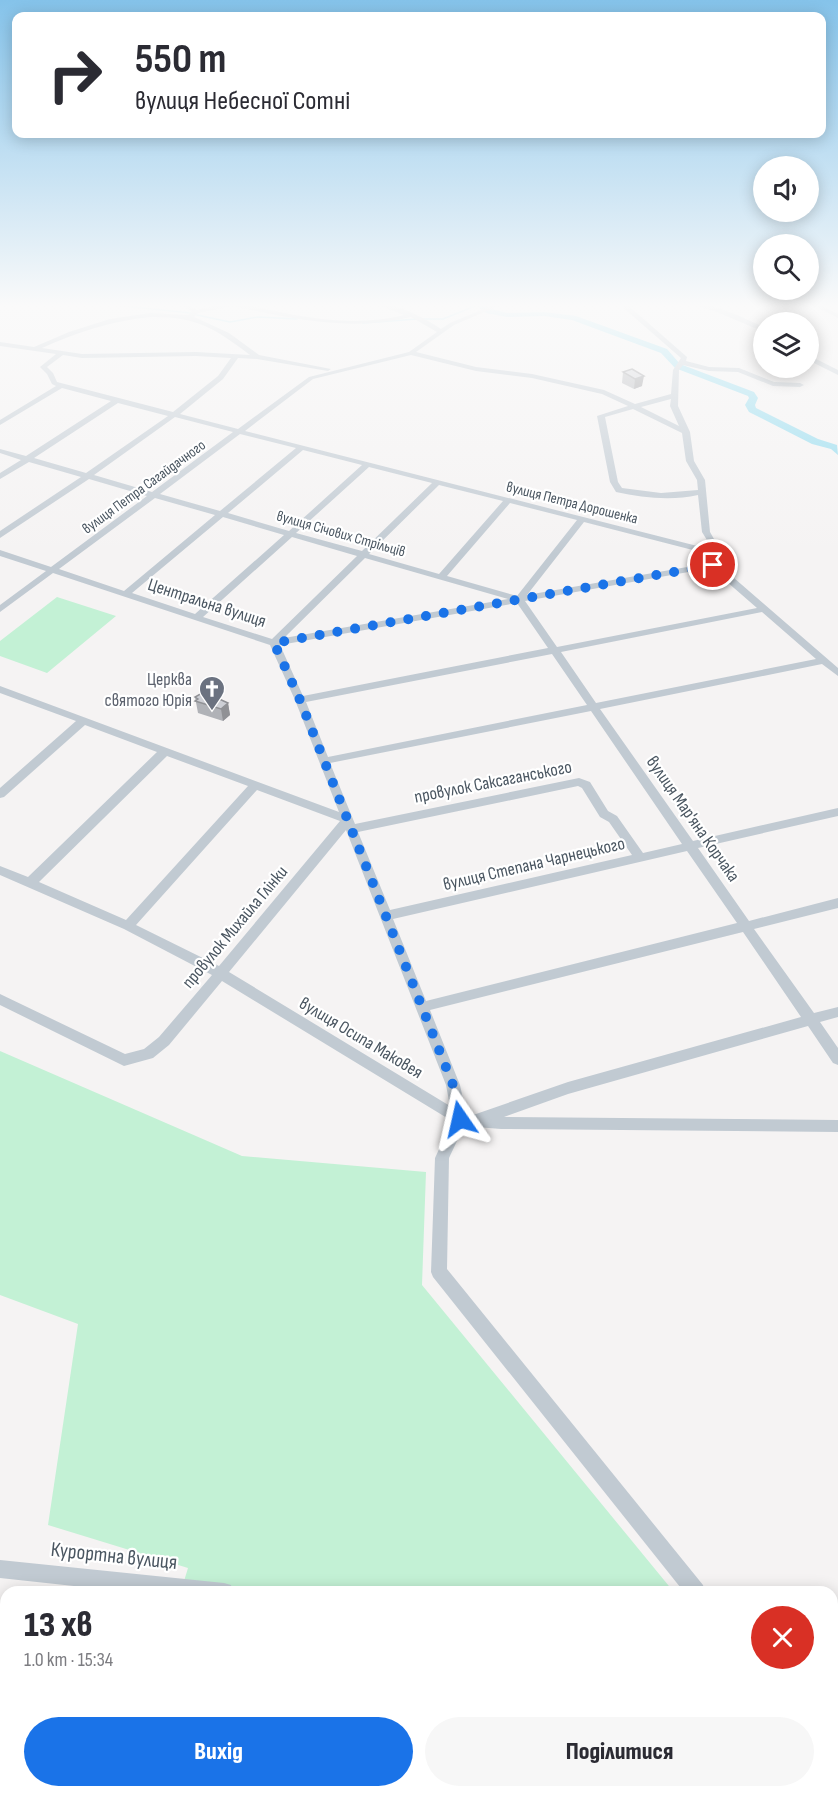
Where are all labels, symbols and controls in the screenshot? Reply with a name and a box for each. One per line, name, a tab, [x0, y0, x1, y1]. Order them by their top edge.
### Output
text: 550 m	[135, 34, 226, 85]
icon: right	[36, 36, 114, 114]
text: вулиця Небесної Сотні	[135, 85, 350, 117]
map controls	[753, 156, 819, 378]
button: sound	[753, 156, 819, 222]
button: search	[753, 234, 819, 300]
button: layers	[753, 312, 819, 378]
street label: вулиця Петра Сагайдачного	[78, 436, 210, 538]
street label: вулиця Петра Дорошенка	[504, 477, 640, 529]
street label: вулиця Січових Стрільців	[274, 507, 408, 561]
pin	[687, 539, 738, 590]
icon: arrive	[696, 548, 729, 581]
street label: Центральна вулиця	[145, 574, 269, 632]
place label: Церква святого Юрія	[104, 669, 192, 711]
church icon: Церква святого Юрія	[197, 674, 227, 712]
street label: вулиця Мар'яна Корчака	[642, 752, 744, 886]
street label: провулок Саксаганського	[413, 756, 573, 808]
street label: вулиця Степана Чарнецького	[441, 833, 627, 895]
street label: провулок Михайла Глінки	[178, 862, 292, 992]
street label: вулиця Осипа Маковея	[296, 993, 426, 1083]
position arrow	[428, 1087, 492, 1151]
street label: Курортна вулиця	[50, 1537, 178, 1575]
text: 13 хв	[24, 1604, 93, 1647]
button: close	[751, 1606, 814, 1669]
text: 1.0 km · 15:34	[24, 1648, 113, 1672]
button: Вихід	[24, 1717, 413, 1786]
button: Поділитися	[425, 1717, 814, 1786]

